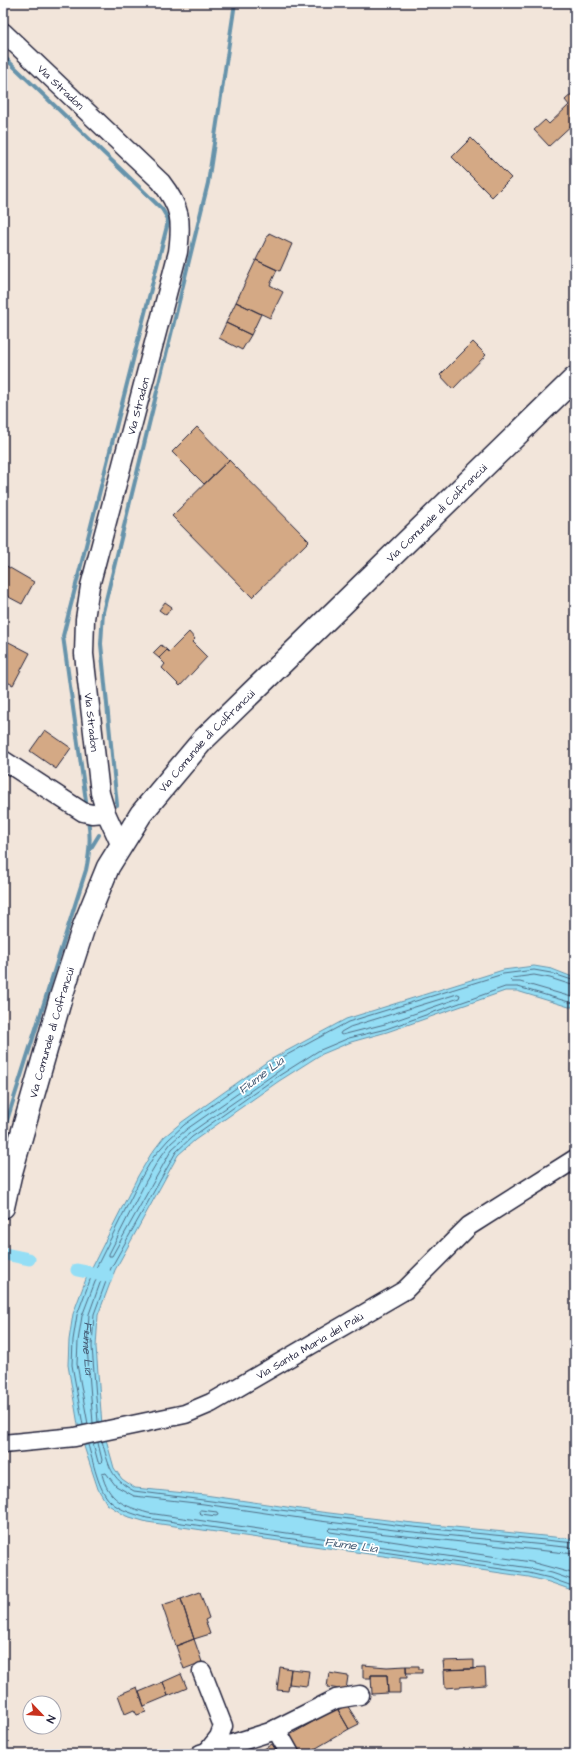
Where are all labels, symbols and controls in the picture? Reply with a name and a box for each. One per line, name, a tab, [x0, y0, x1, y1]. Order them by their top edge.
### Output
street label: Via Stradon	[34, 62, 88, 114]
street label: Via Stradon	[124, 375, 154, 437]
street label: Via Comunale di Colfrancùi	[383, 460, 491, 566]
street label: Via Comunale di Colfrancùi	[155, 686, 259, 796]
street label: Via Stradon	[81, 692, 102, 753]
street label: Via Comunale di Colfrancùi	[26, 965, 78, 1100]
water label: Fiume Lia	[235, 1052, 288, 1098]
street label: Via Santa Maria del Palù	[254, 1309, 366, 1383]
water label: Fiume Lia	[78, 1321, 97, 1376]
water label: Fiume Lia	[323, 1533, 379, 1558]
north arrow	[22, 1695, 62, 1735]
text: N	[42, 1713, 59, 1725]

